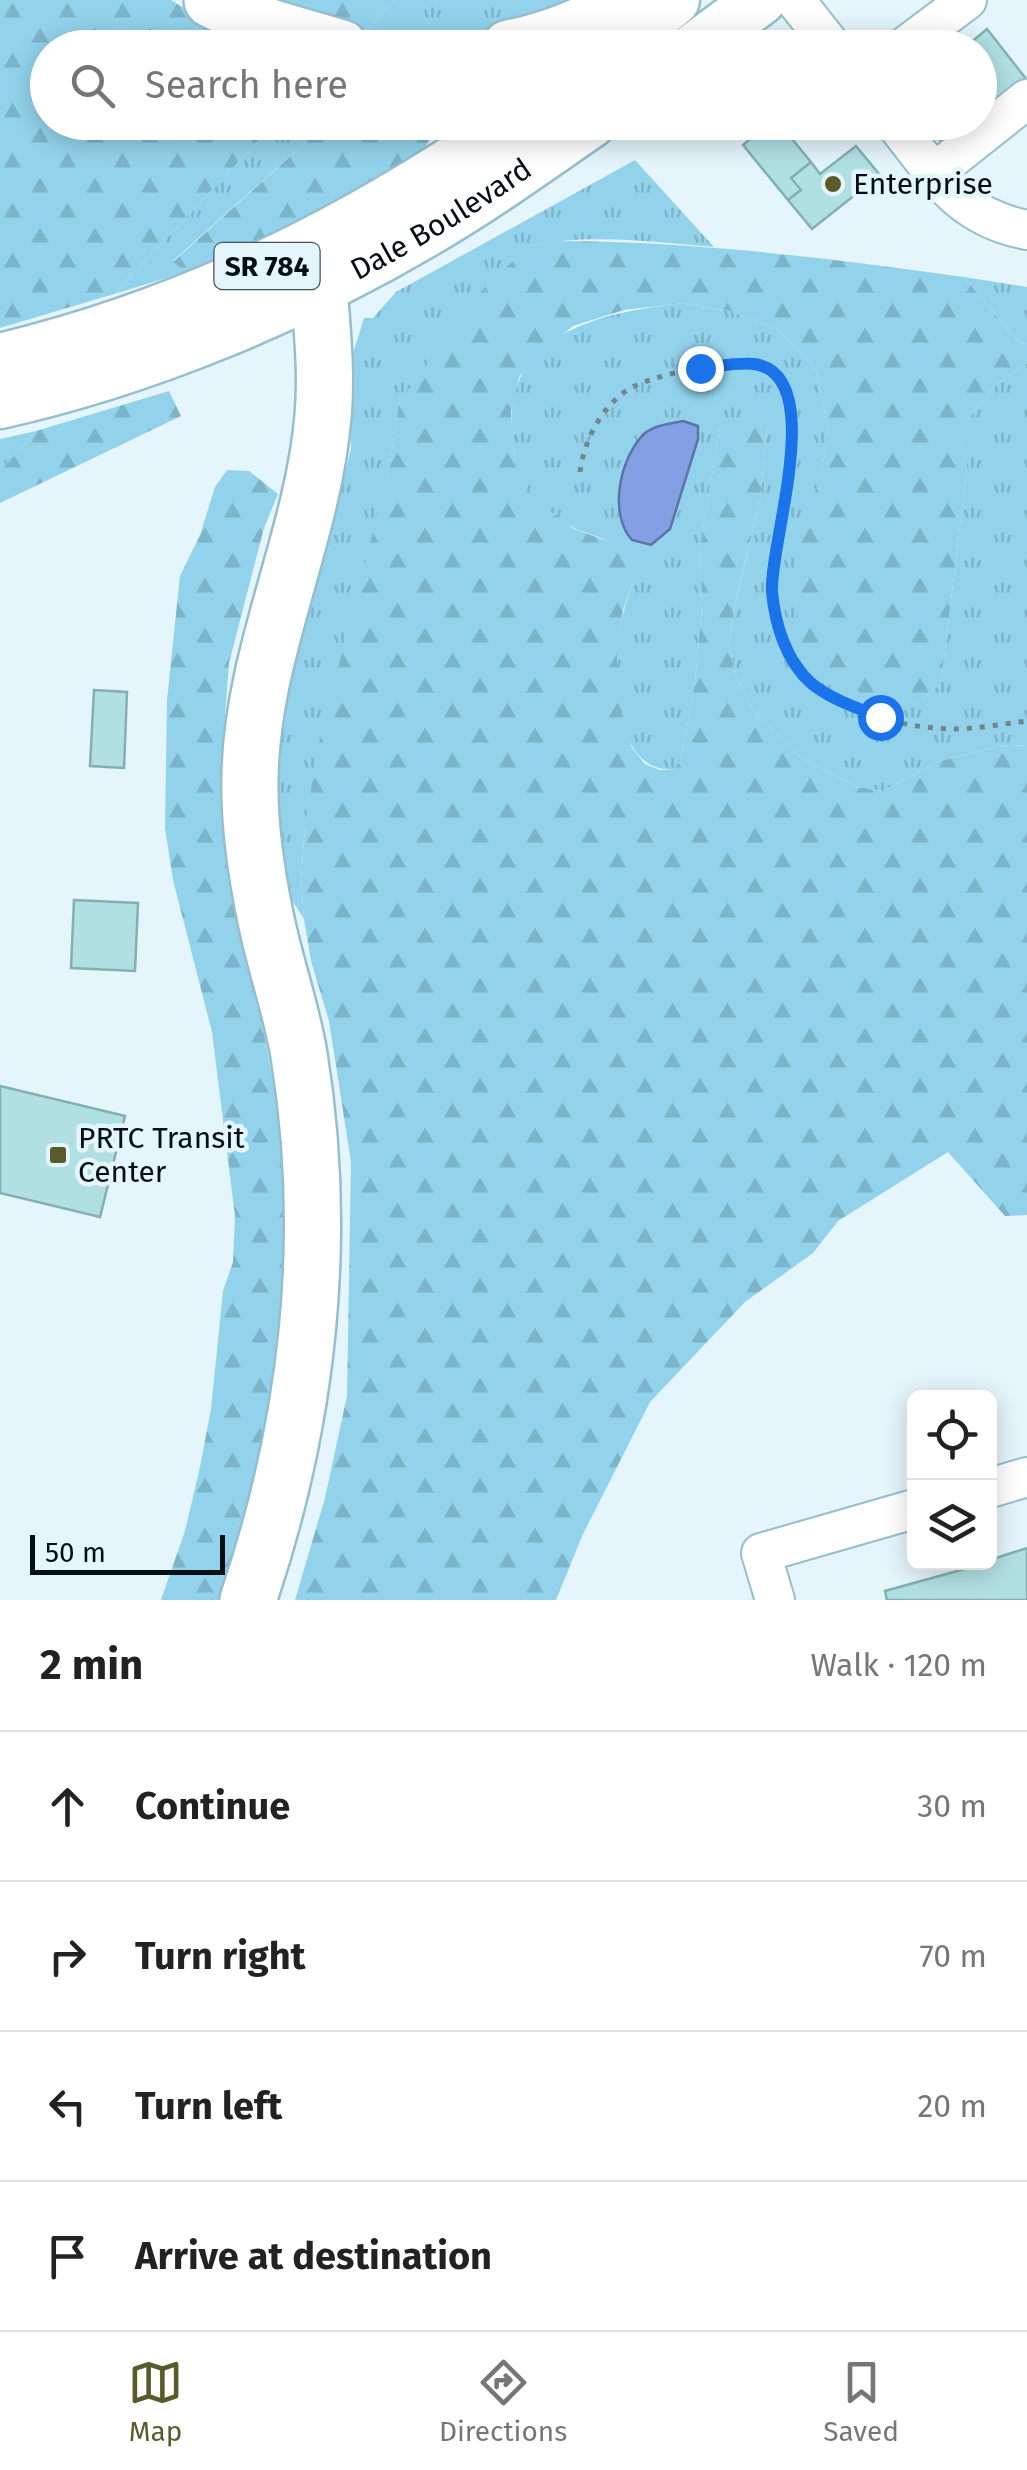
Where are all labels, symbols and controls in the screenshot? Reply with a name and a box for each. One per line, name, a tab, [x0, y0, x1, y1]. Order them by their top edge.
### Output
search box	[30, 30, 997, 140]
icon: search	[65, 58, 120, 113]
text: Search here	[145, 62, 348, 108]
street label: Dale Boulevard	[344, 151, 538, 288]
place label: Enterprise	[853, 166, 993, 202]
marker: Enterprise	[822, 173, 844, 195]
road number: SR 784	[214, 243, 320, 289]
route end	[678, 346, 724, 392]
route start	[858, 695, 904, 741]
place label: PRTC Transit Center	[78, 1120, 245, 1190]
marker: PRTC Transit Center	[47, 1144, 69, 1166]
map controls	[907, 1390, 997, 1570]
button: locate	[907, 1390, 997, 1480]
button: layers	[907, 1480, 997, 1570]
scale bar	[30, 1530, 225, 1574]
text: 50 m	[45, 1536, 106, 1569]
text: 2 min	[40, 1640, 143, 1690]
text: Walk · 120 m	[811, 1646, 987, 1684]
icon: ahead	[40, 1779, 95, 1834]
text: Continue	[135, 1783, 290, 1829]
text: 30 m	[917, 1787, 987, 1825]
icon: right	[40, 1929, 95, 1984]
text: Turn right	[135, 1933, 305, 1979]
text: 70 m	[919, 1937, 987, 1975]
icon: left	[40, 2079, 95, 2134]
text: Turn left	[135, 2083, 282, 2129]
text: 20 m	[917, 2087, 987, 2125]
icon: arrive	[40, 2229, 95, 2284]
text: Arrive at destination	[135, 2233, 492, 2279]
tab: Map	[128, 2355, 183, 2448]
tab: Directions	[439, 2355, 567, 2448]
tab: Saved	[823, 2355, 899, 2448]

